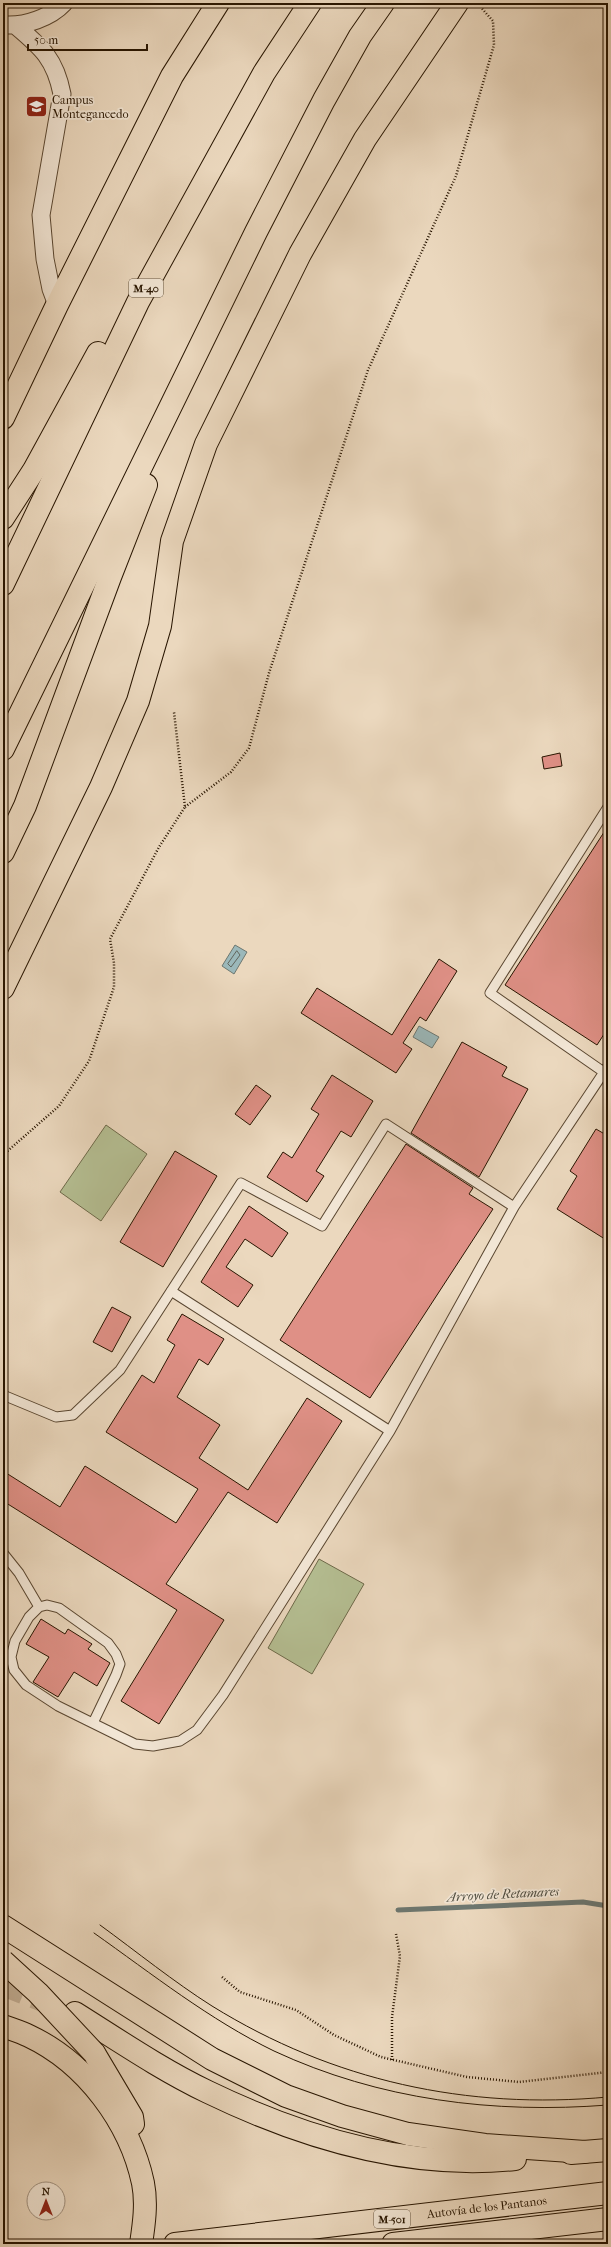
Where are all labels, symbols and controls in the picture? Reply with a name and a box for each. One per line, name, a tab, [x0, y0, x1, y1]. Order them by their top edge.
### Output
scale bar	[28, 26, 147, 52]
text: 50 m	[34, 33, 58, 47]
place label: Campus Montegancedo	[52, 93, 129, 121]
school or university icon: Campus Montegancedo	[24, 94, 50, 120]
road number: M-40	[129, 279, 163, 297]
water label: Arroyo de Retamares	[445, 1884, 560, 1905]
north arrow	[26, 2181, 66, 2221]
text: N	[42, 2185, 51, 2198]
street label: Autovía de los Pantanos	[425, 2193, 548, 2221]
road number: M-501	[374, 2210, 410, 2228]

